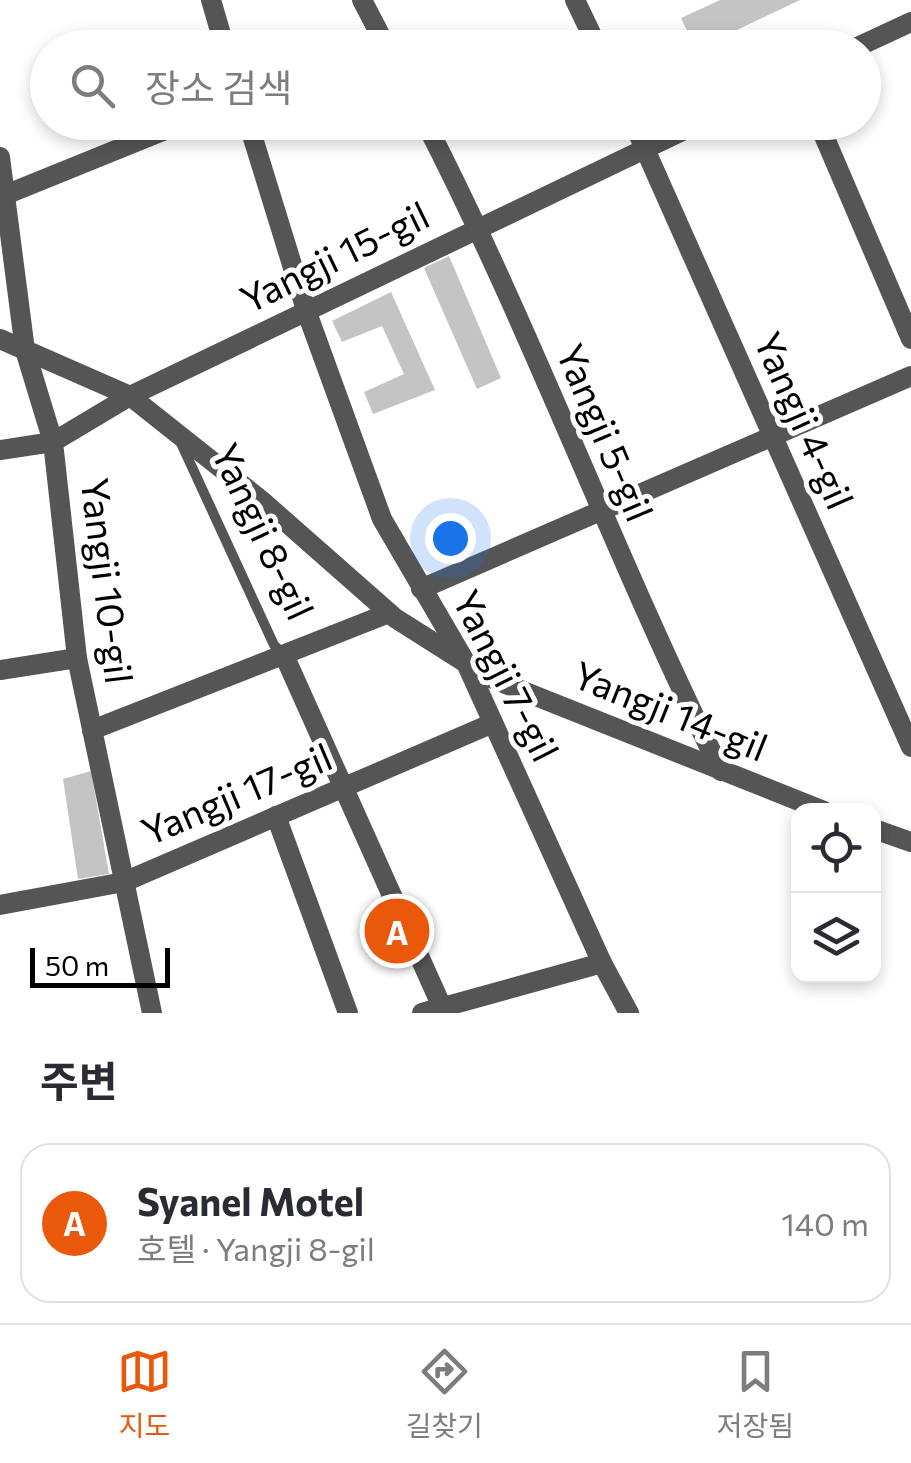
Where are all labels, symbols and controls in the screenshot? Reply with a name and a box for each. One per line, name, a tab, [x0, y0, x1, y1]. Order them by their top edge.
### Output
search box	[30, 30, 881, 140]
icon: search	[65, 58, 120, 113]
text: 장소 검색	[145, 63, 292, 110]
street label: Yangji 15-gil	[232, 190, 436, 322]
street label: Yangji 4-gil	[745, 324, 865, 516]
street label: Yangji 5-gil	[548, 336, 665, 528]
street label: Yangji 8-gil	[203, 435, 326, 627]
street label: Yangji 10-gil	[73, 475, 144, 686]
your location	[425, 513, 476, 564]
street label: Yangji 7-gil	[444, 581, 570, 768]
street label: Yangji 14-gil	[567, 649, 775, 770]
street label: Yangji 17-gil	[134, 732, 338, 854]
map controls	[791, 803, 881, 983]
button: locate	[791, 803, 881, 893]
button: layers	[791, 893, 881, 983]
pin: A	[364, 894, 430, 968]
scale bar	[30, 943, 170, 988]
text: 50 m	[45, 948, 109, 982]
text: 주변	[40, 1054, 117, 1106]
text: Syanel Motel	[137, 1177, 364, 1224]
text: A	[63, 1203, 86, 1243]
text: 140 m	[781, 1203, 869, 1243]
text: 호텔 · Yangji 8-gil	[137, 1228, 375, 1268]
tab: 지도	[117, 1344, 172, 1444]
tab: 길찾기	[406, 1344, 483, 1444]
tab: 저장됨	[717, 1344, 794, 1444]

